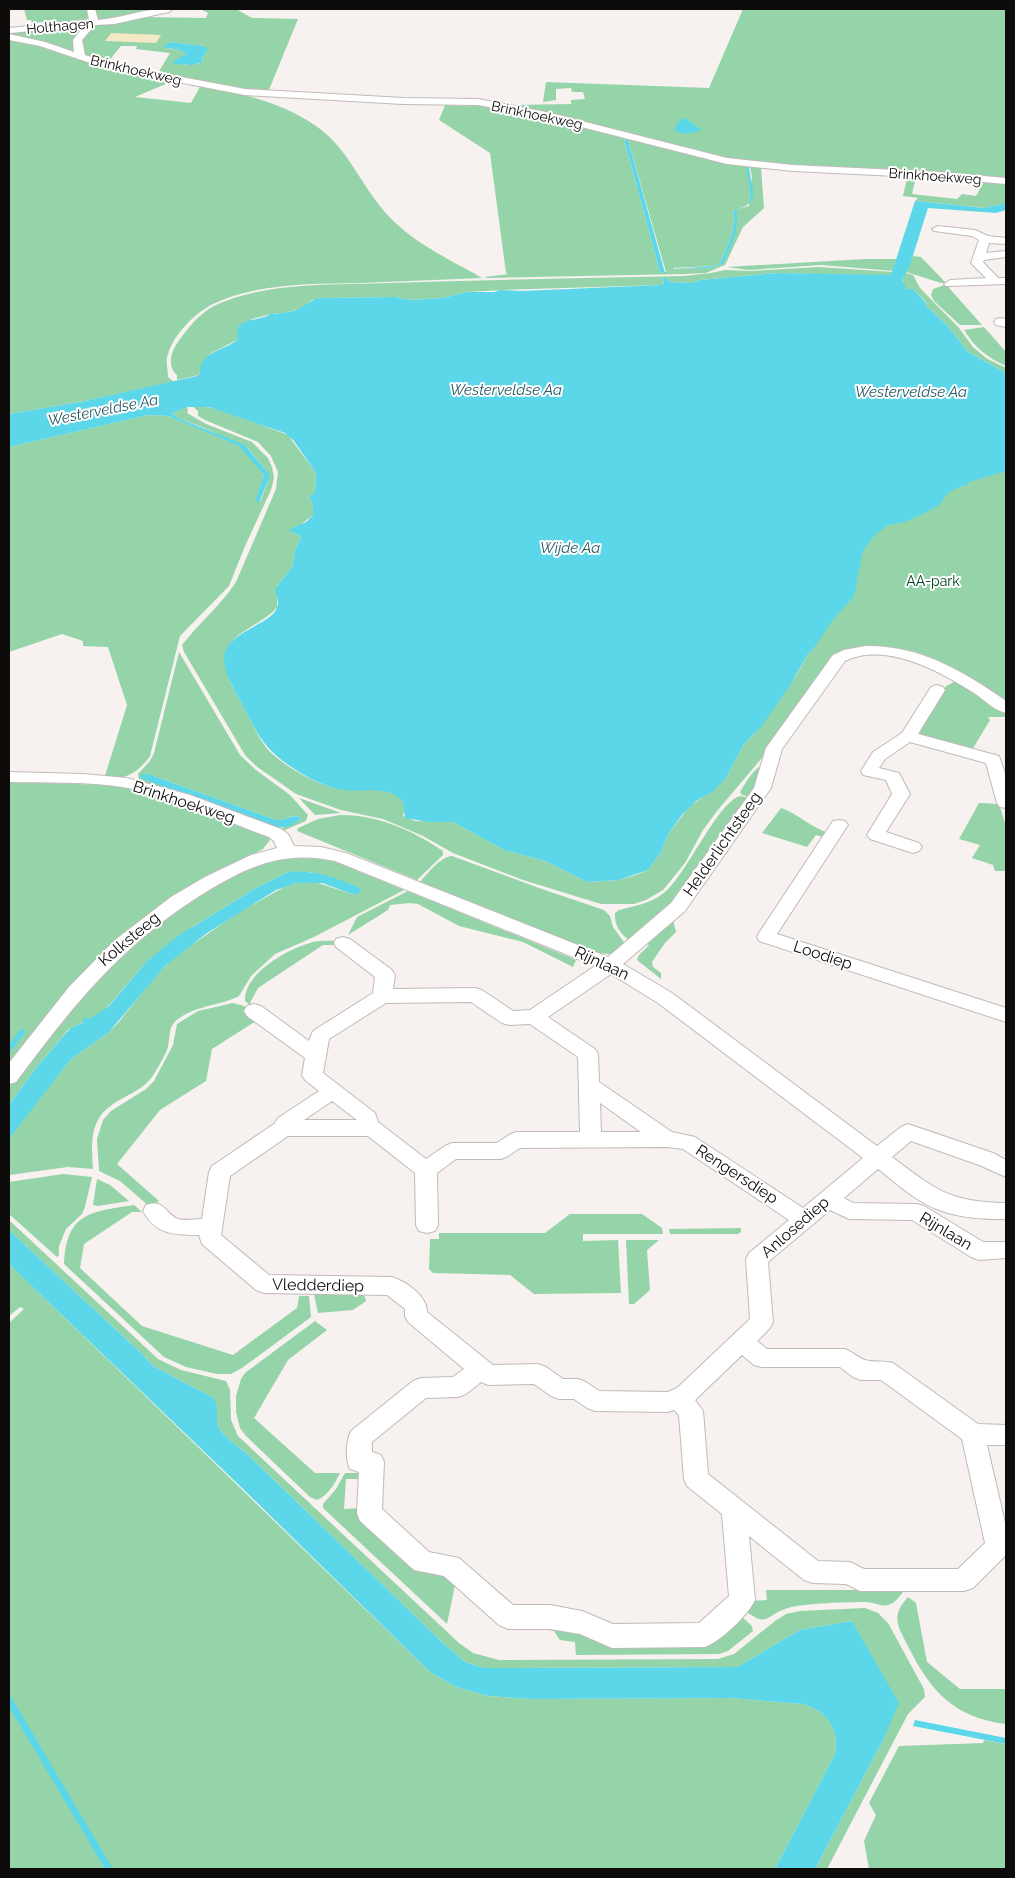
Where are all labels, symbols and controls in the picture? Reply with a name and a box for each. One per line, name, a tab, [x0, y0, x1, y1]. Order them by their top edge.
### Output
street label: Holthagen	[25, 15, 95, 37]
street label: Brinkhoekweg	[89, 52, 183, 88]
street label: Brinkhoekweg	[490, 98, 584, 132]
street label: Brinkhoekweg	[888, 165, 982, 187]
water label: Westerveldse Aa	[450, 381, 562, 399]
water label: Westerveldse Aa	[855, 383, 967, 401]
water label: Westerveldse Aa	[46, 390, 160, 430]
water label: Wijde Aa	[540, 539, 600, 557]
park label: AA-park	[906, 573, 960, 589]
street label: Brinkhoekweg	[131, 777, 237, 827]
street label: Helderlichtsteeg	[679, 788, 765, 900]
street label: Kolksteeg	[95, 908, 163, 970]
street label: Loodiep	[791, 937, 855, 973]
street label: Rijnlaan	[572, 942, 632, 984]
street label: Rengersdiep	[692, 1140, 782, 1208]
street label: Anlosediep	[757, 1192, 833, 1262]
street label: Rijnlaan	[916, 1208, 976, 1254]
street label: Vledderdiep	[272, 1275, 364, 1295]

